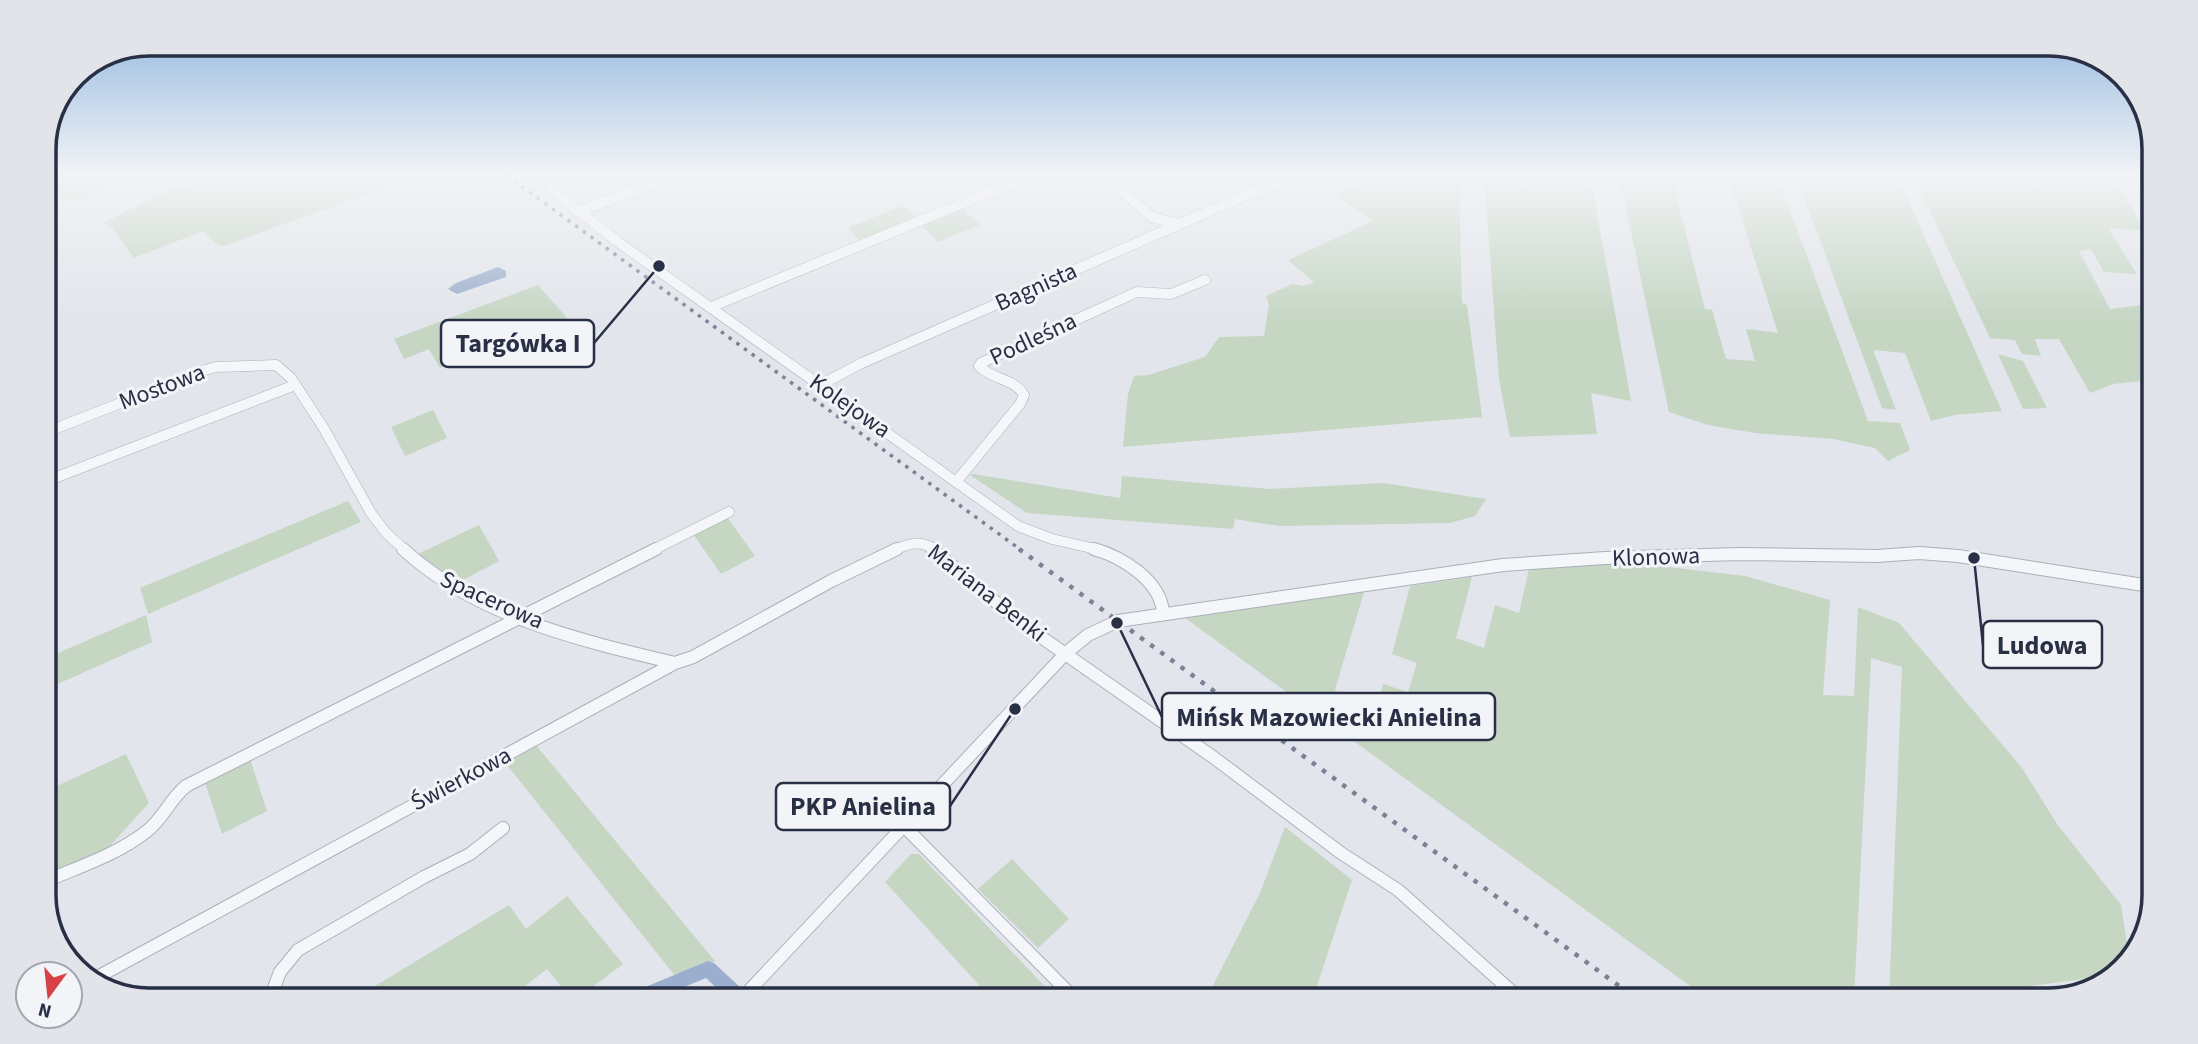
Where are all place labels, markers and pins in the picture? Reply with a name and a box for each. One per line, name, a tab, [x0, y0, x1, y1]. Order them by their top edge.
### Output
callout: Targówka I	[441, 320, 594, 367]
callout: Ludowa	[1983, 621, 2102, 668]
callout: Mińsk Mazowiecki Anielina	[1162, 693, 1495, 740]
callout: PKP Anielina	[776, 783, 950, 830]

